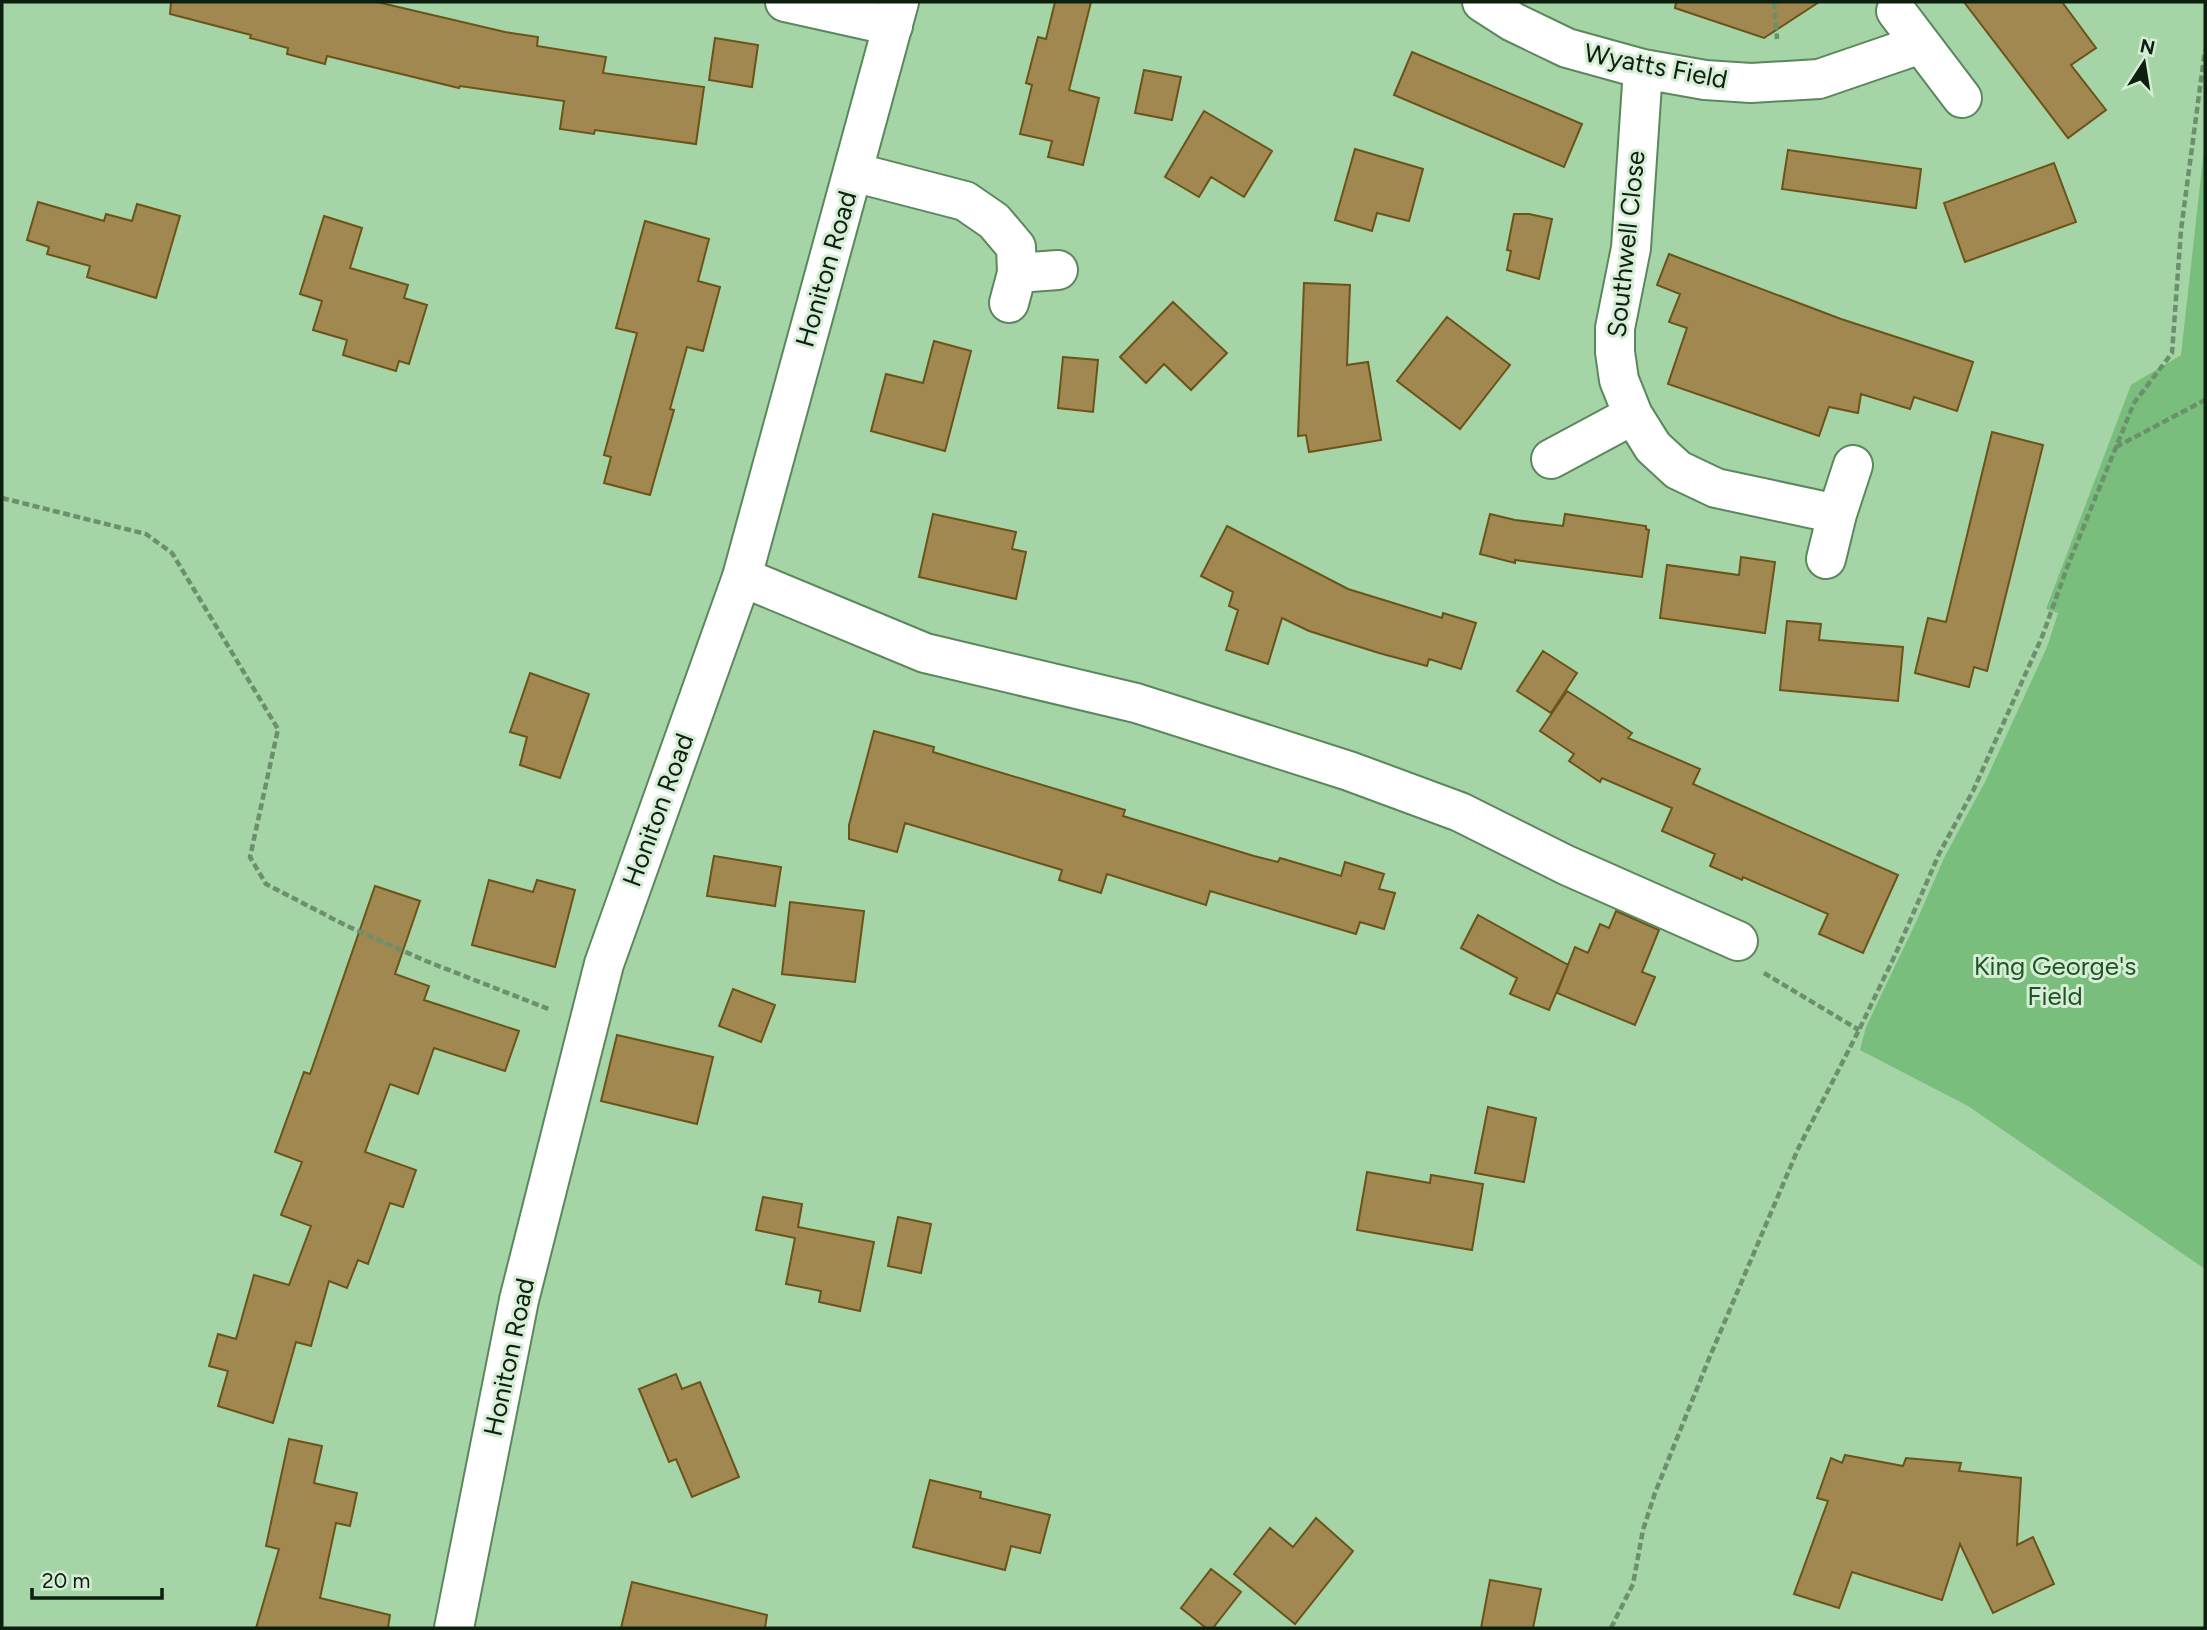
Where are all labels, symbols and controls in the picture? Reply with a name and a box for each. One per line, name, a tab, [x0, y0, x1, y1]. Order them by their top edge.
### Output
north arrow	[2109, 28, 2179, 98]
text: N	[2138, 34, 2157, 60]
street label: Wyatts Field	[1582, 36, 1730, 96]
street label: Southwell Close	[1600, 149, 1652, 339]
street label: Honiton Road	[788, 187, 864, 351]
street label: Honiton Road	[615, 729, 701, 891]
park label: King George's Field	[1974, 950, 2136, 1012]
street label: Honiton Road	[477, 1275, 541, 1439]
scale bar	[32, 1556, 161, 1600]
text: 20 m	[42, 1568, 90, 1593]

